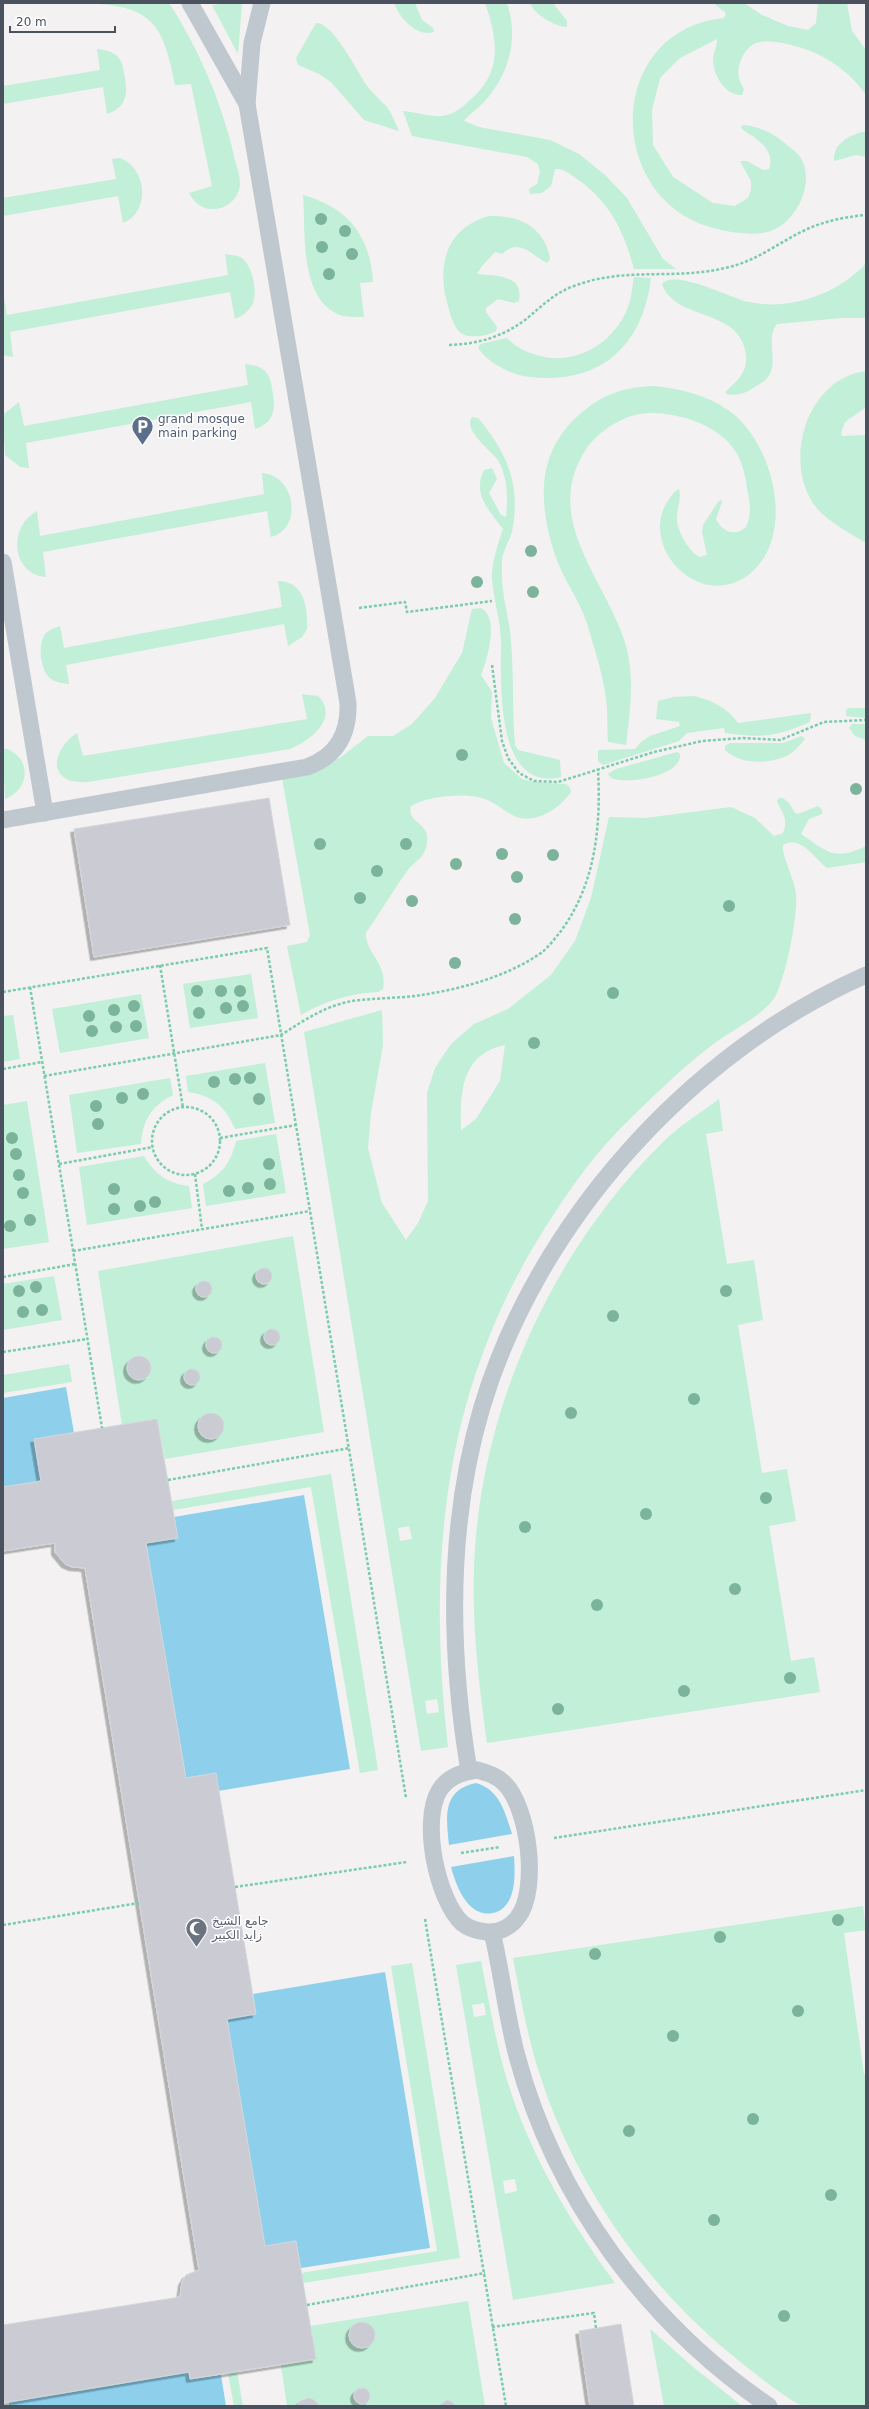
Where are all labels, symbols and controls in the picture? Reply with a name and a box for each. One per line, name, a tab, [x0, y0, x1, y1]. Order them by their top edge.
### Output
scale bar	[10, 8, 115, 34]
text: 20 m	[16, 15, 47, 29]
place label: grand mosque main parking	[158, 412, 245, 440]
parking icon: grand mosque main parking	[130, 413, 156, 446]
place label: جامع الشيخ زايد الكبير	[211, 1914, 269, 1943]
mosque icon: جامع الشيخ زايد الكبير	[183, 1915, 209, 1948]

